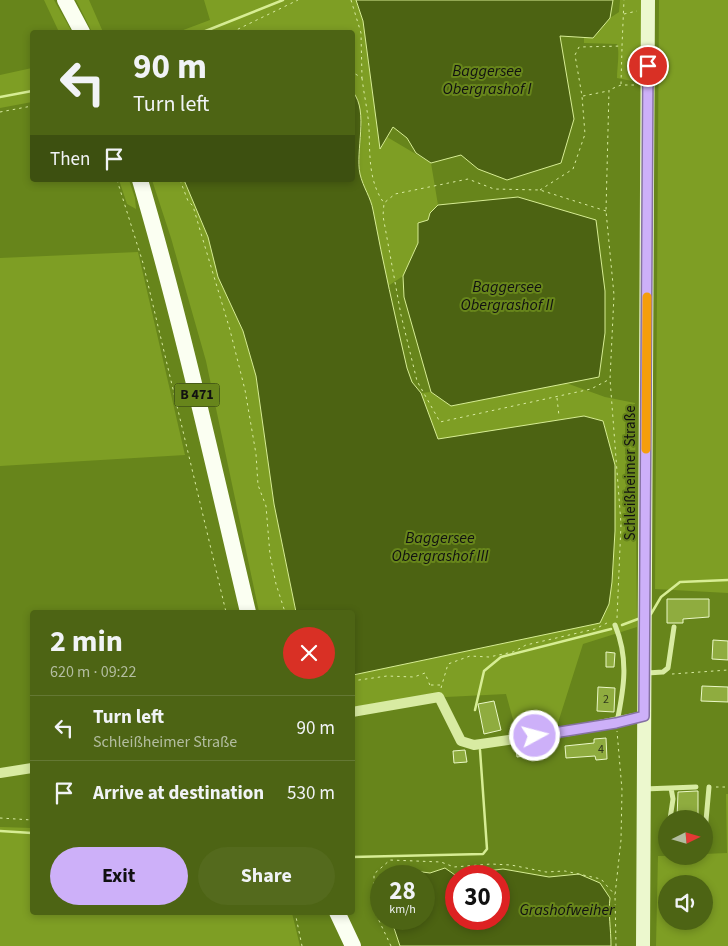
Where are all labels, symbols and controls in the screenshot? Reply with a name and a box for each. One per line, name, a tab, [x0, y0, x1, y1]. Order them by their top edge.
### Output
text: 90 m	[133, 42, 207, 92]
pin	[627, 45, 669, 87]
icon: left	[50, 50, 115, 115]
icon: arrive	[634, 52, 662, 80]
water label: Baggersee Obergrashof I	[443, 60, 531, 100]
text: Turn left	[133, 88, 209, 120]
icon: arrive	[100, 145, 128, 173]
text: Then	[50, 146, 90, 173]
water label: Baggersee Obergrashof II	[461, 276, 553, 316]
road number: B 471	[174, 384, 220, 406]
street label: Schleißheimer Straße	[620, 405, 641, 541]
water label: Baggersee Obergrashof III	[392, 527, 488, 567]
text: 2 min	[50, 620, 123, 663]
button: close	[283, 627, 335, 679]
text: 620 m · 09:22	[50, 661, 137, 683]
house number: 2	[603, 691, 609, 708]
text: Turn left	[93, 704, 164, 731]
position arrow	[508, 709, 560, 761]
icon: left	[50, 714, 78, 742]
text: 90 m	[297, 715, 335, 742]
text: Schleißheimer Straße	[93, 731, 237, 753]
house number: 4	[598, 741, 604, 758]
icon: arrive	[50, 779, 78, 807]
text: Arrive at destination	[93, 780, 264, 807]
text: 530 m	[287, 780, 335, 807]
north arrow	[658, 810, 712, 865]
map controls	[658, 810, 713, 930]
button: Exit	[50, 847, 188, 905]
button: Share	[198, 847, 335, 905]
speed limit sign: 30	[445, 865, 510, 930]
text: 28	[389, 873, 416, 909]
button: sound	[658, 875, 713, 930]
water label: Grashofweiher	[519, 899, 616, 921]
text: km/h	[389, 901, 416, 918]

